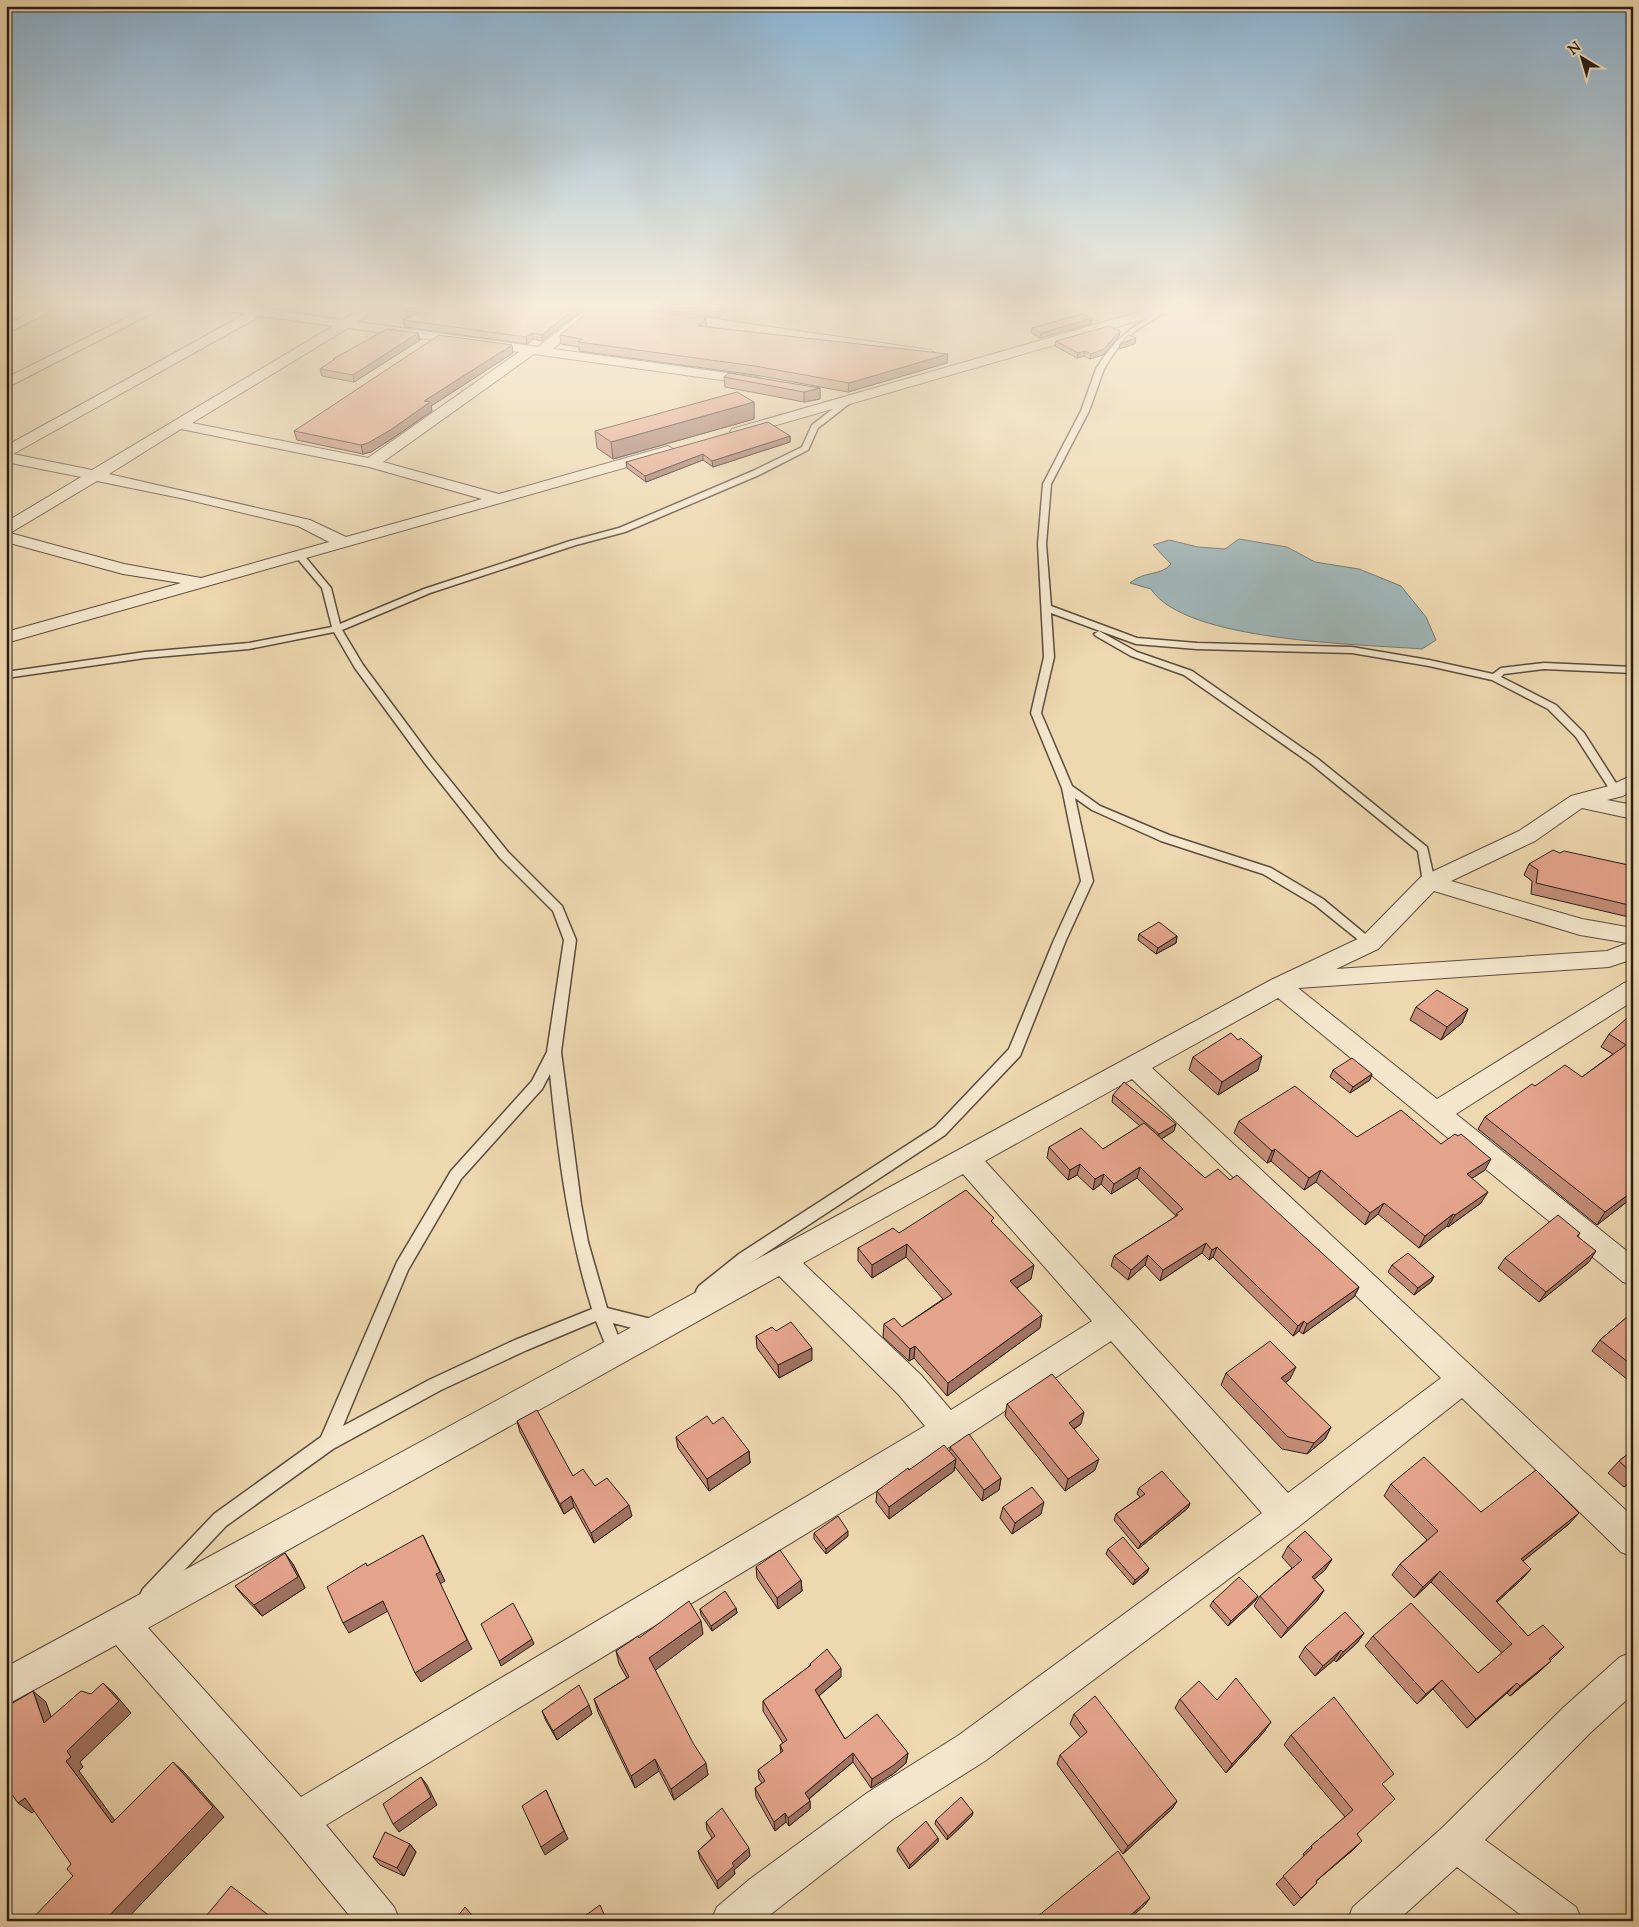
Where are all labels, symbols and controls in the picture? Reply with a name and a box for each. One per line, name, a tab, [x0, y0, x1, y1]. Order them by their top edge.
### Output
north arrow	[1556, 32, 1606, 82]
text: N	[1565, 38, 1586, 61]

